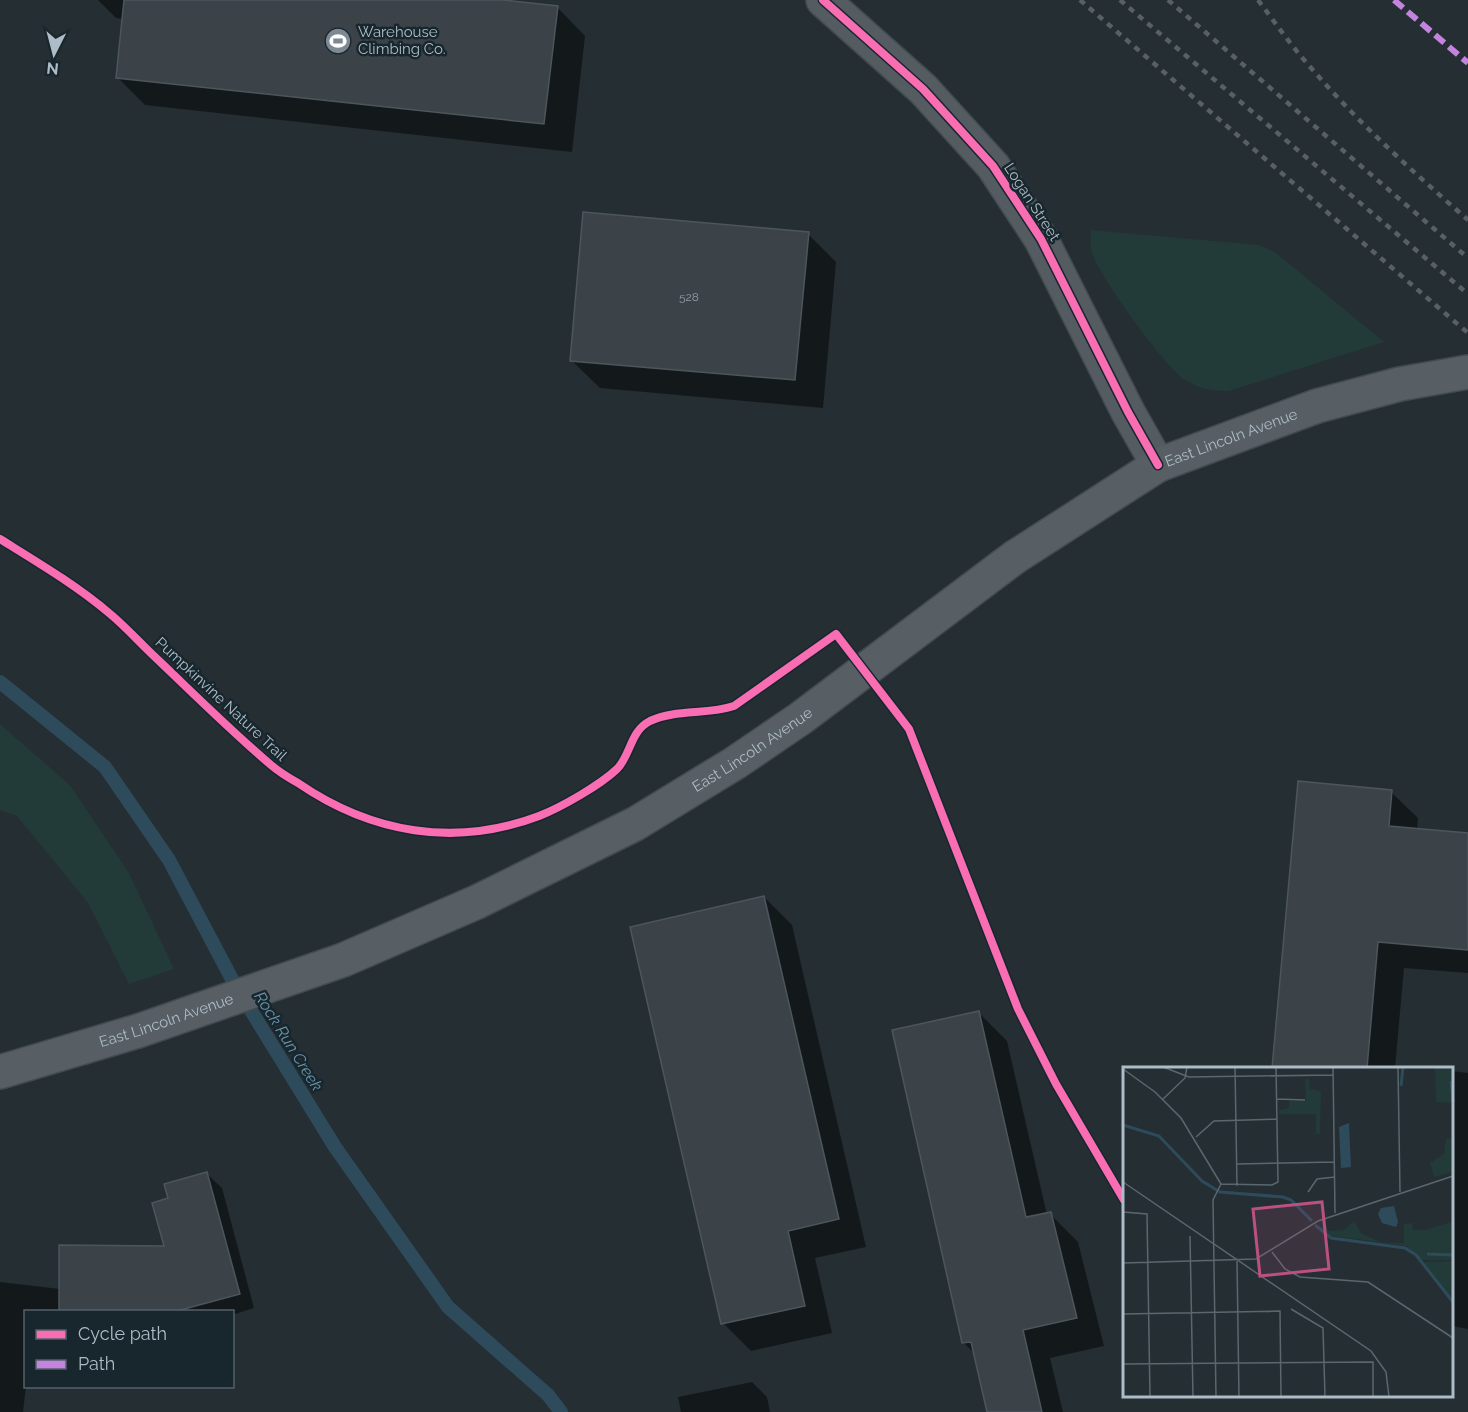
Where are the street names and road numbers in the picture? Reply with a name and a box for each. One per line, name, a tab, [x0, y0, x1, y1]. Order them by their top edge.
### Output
street label: Logan Street	[1000, 160, 1064, 244]
street label: East Lincoln Avenue	[1162, 405, 1300, 471]
street label: Pumpkinvine Nature Trail	[152, 633, 291, 765]
street label: East Lincoln Avenue	[689, 704, 816, 796]
street label: East Lincoln Avenue	[97, 990, 236, 1051]

